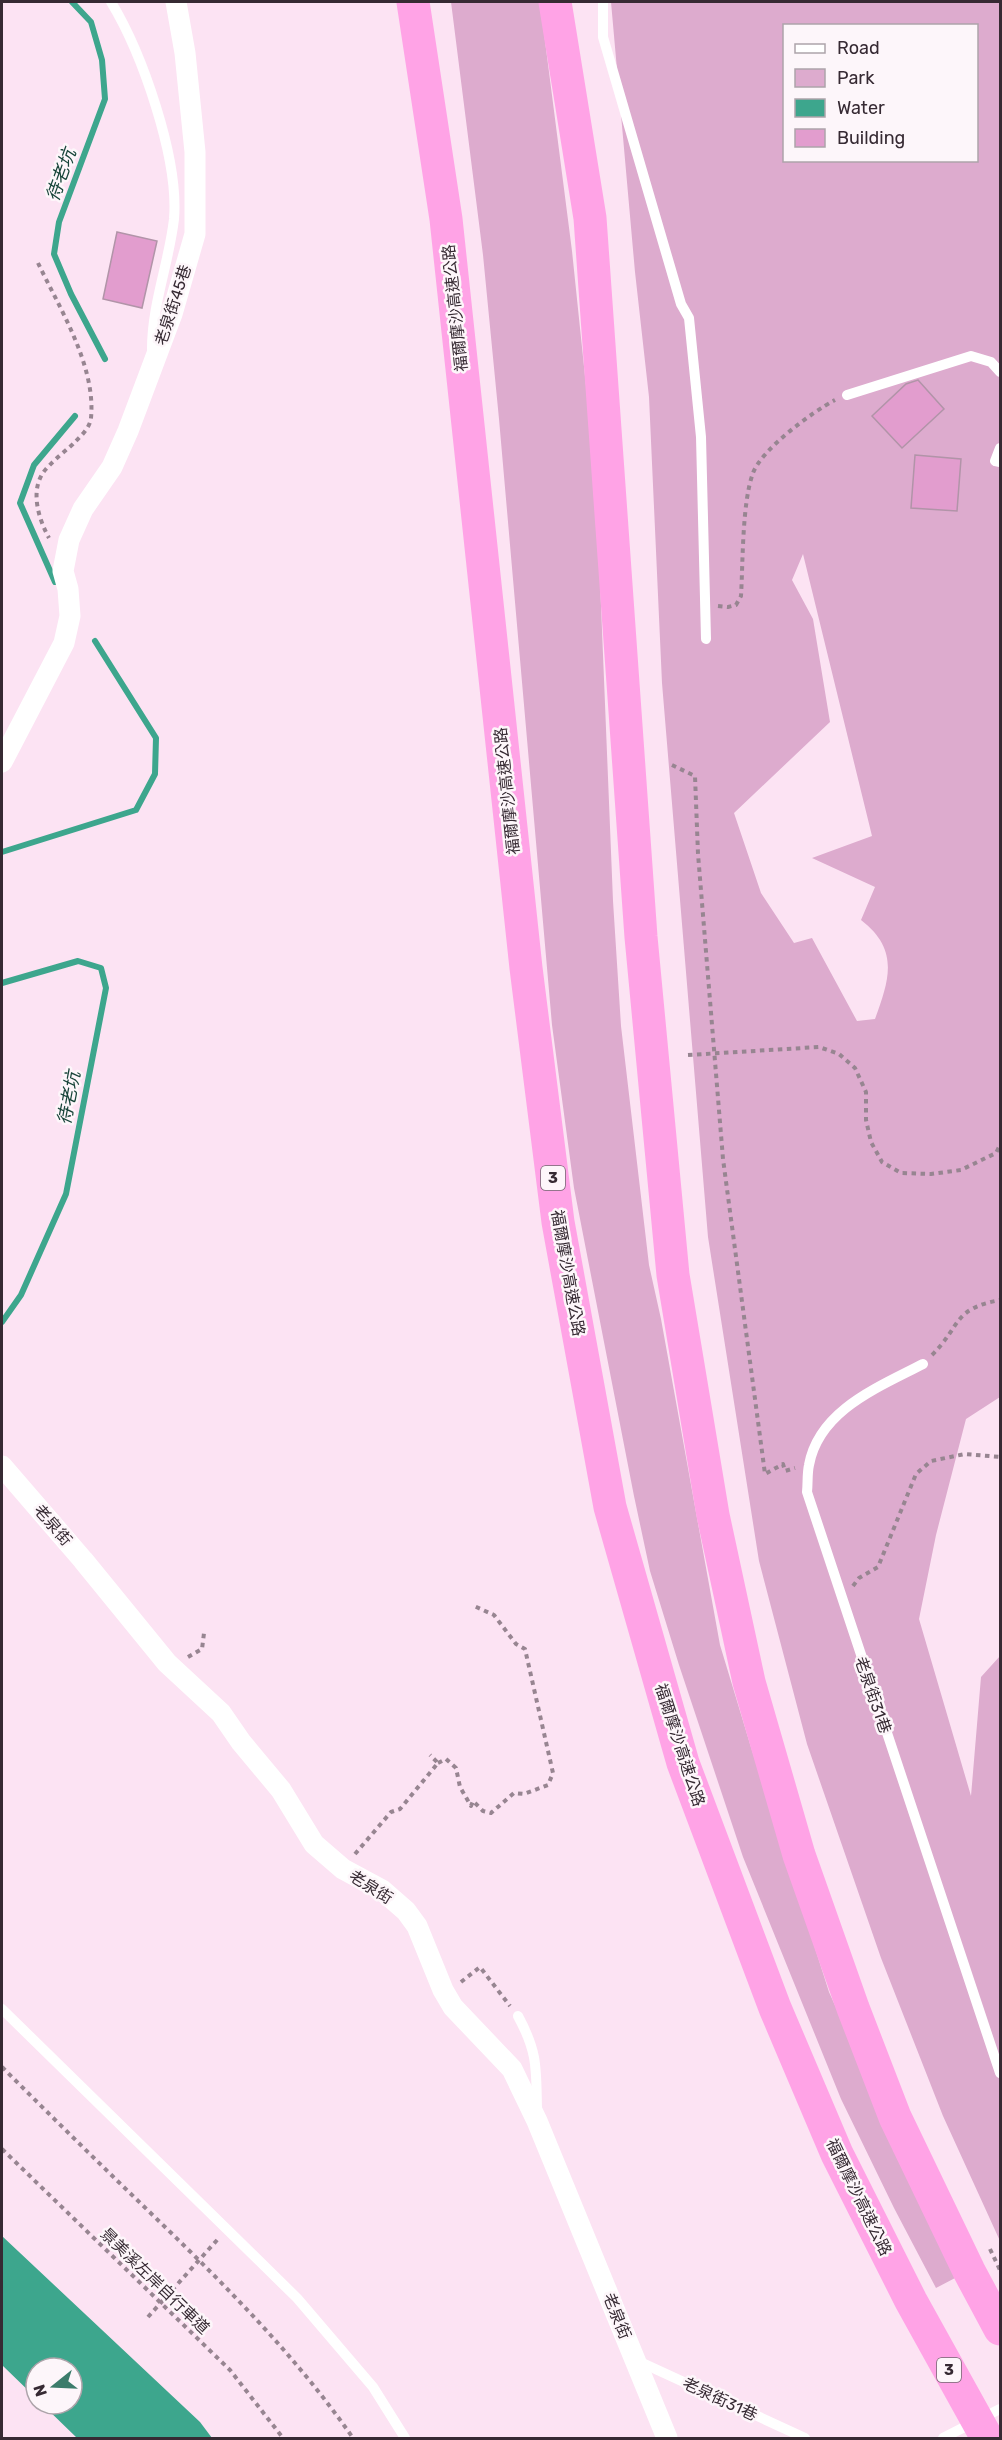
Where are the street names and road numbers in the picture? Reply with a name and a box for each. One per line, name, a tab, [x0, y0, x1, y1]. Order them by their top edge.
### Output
street label: 福爾摩沙高速公路	[439, 243, 471, 373]
street label: 老泉街45巷	[151, 262, 195, 348]
street label: 福爾摩沙高速公路	[491, 726, 523, 856]
road number: 3	[541, 1166, 565, 1190]
street label: 福爾摩沙高速公路	[548, 1208, 588, 1338]
street label: 老泉街	[30, 1501, 76, 1549]
street label: 老泉街31巷	[851, 1654, 895, 1736]
street label: 福爾摩沙高速公路	[651, 1681, 709, 1809]
street label: 老泉街	[346, 1866, 396, 1908]
street label: 福爾摩沙高速公路	[822, 2135, 896, 2259]
street label: 景美溪左岸自行車道	[97, 2224, 213, 2338]
street label: 老泉街	[599, 2290, 635, 2342]
road number: 3	[937, 2358, 961, 2382]
street label: 老泉街31巷	[680, 2373, 760, 2425]

